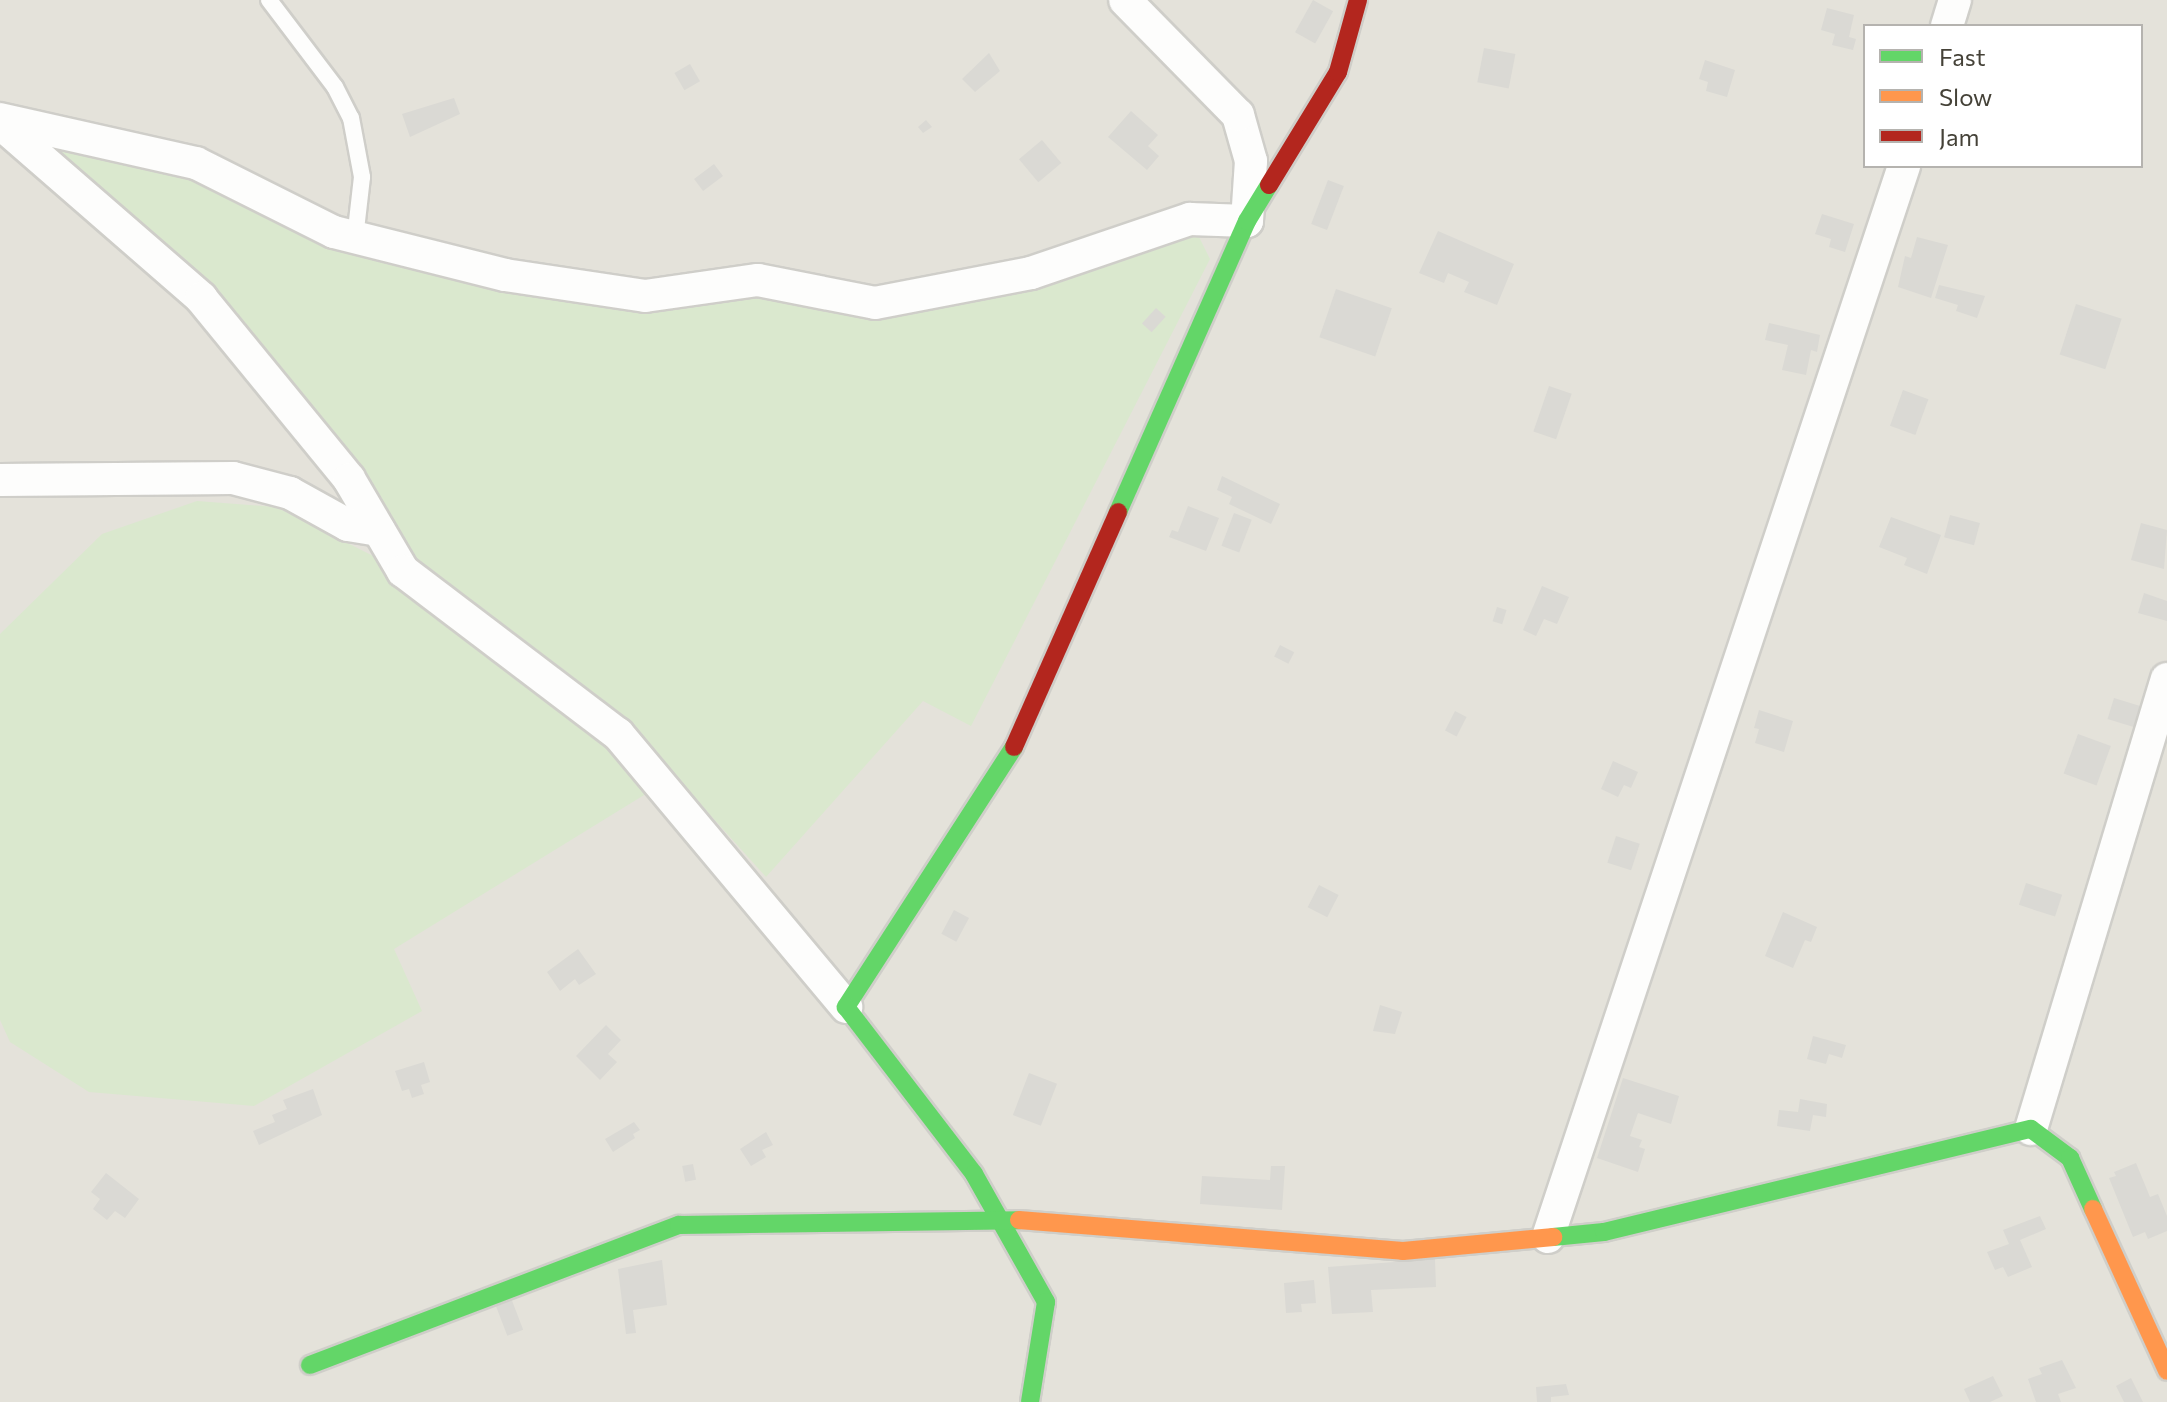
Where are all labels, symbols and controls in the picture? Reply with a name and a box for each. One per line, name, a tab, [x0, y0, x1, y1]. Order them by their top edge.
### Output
legend	[1863, 24, 2143, 168]
text: Fast	[1939, 42, 1986, 71]
text: Slow	[1939, 82, 1992, 111]
text: Jam	[1939, 122, 1979, 151]

